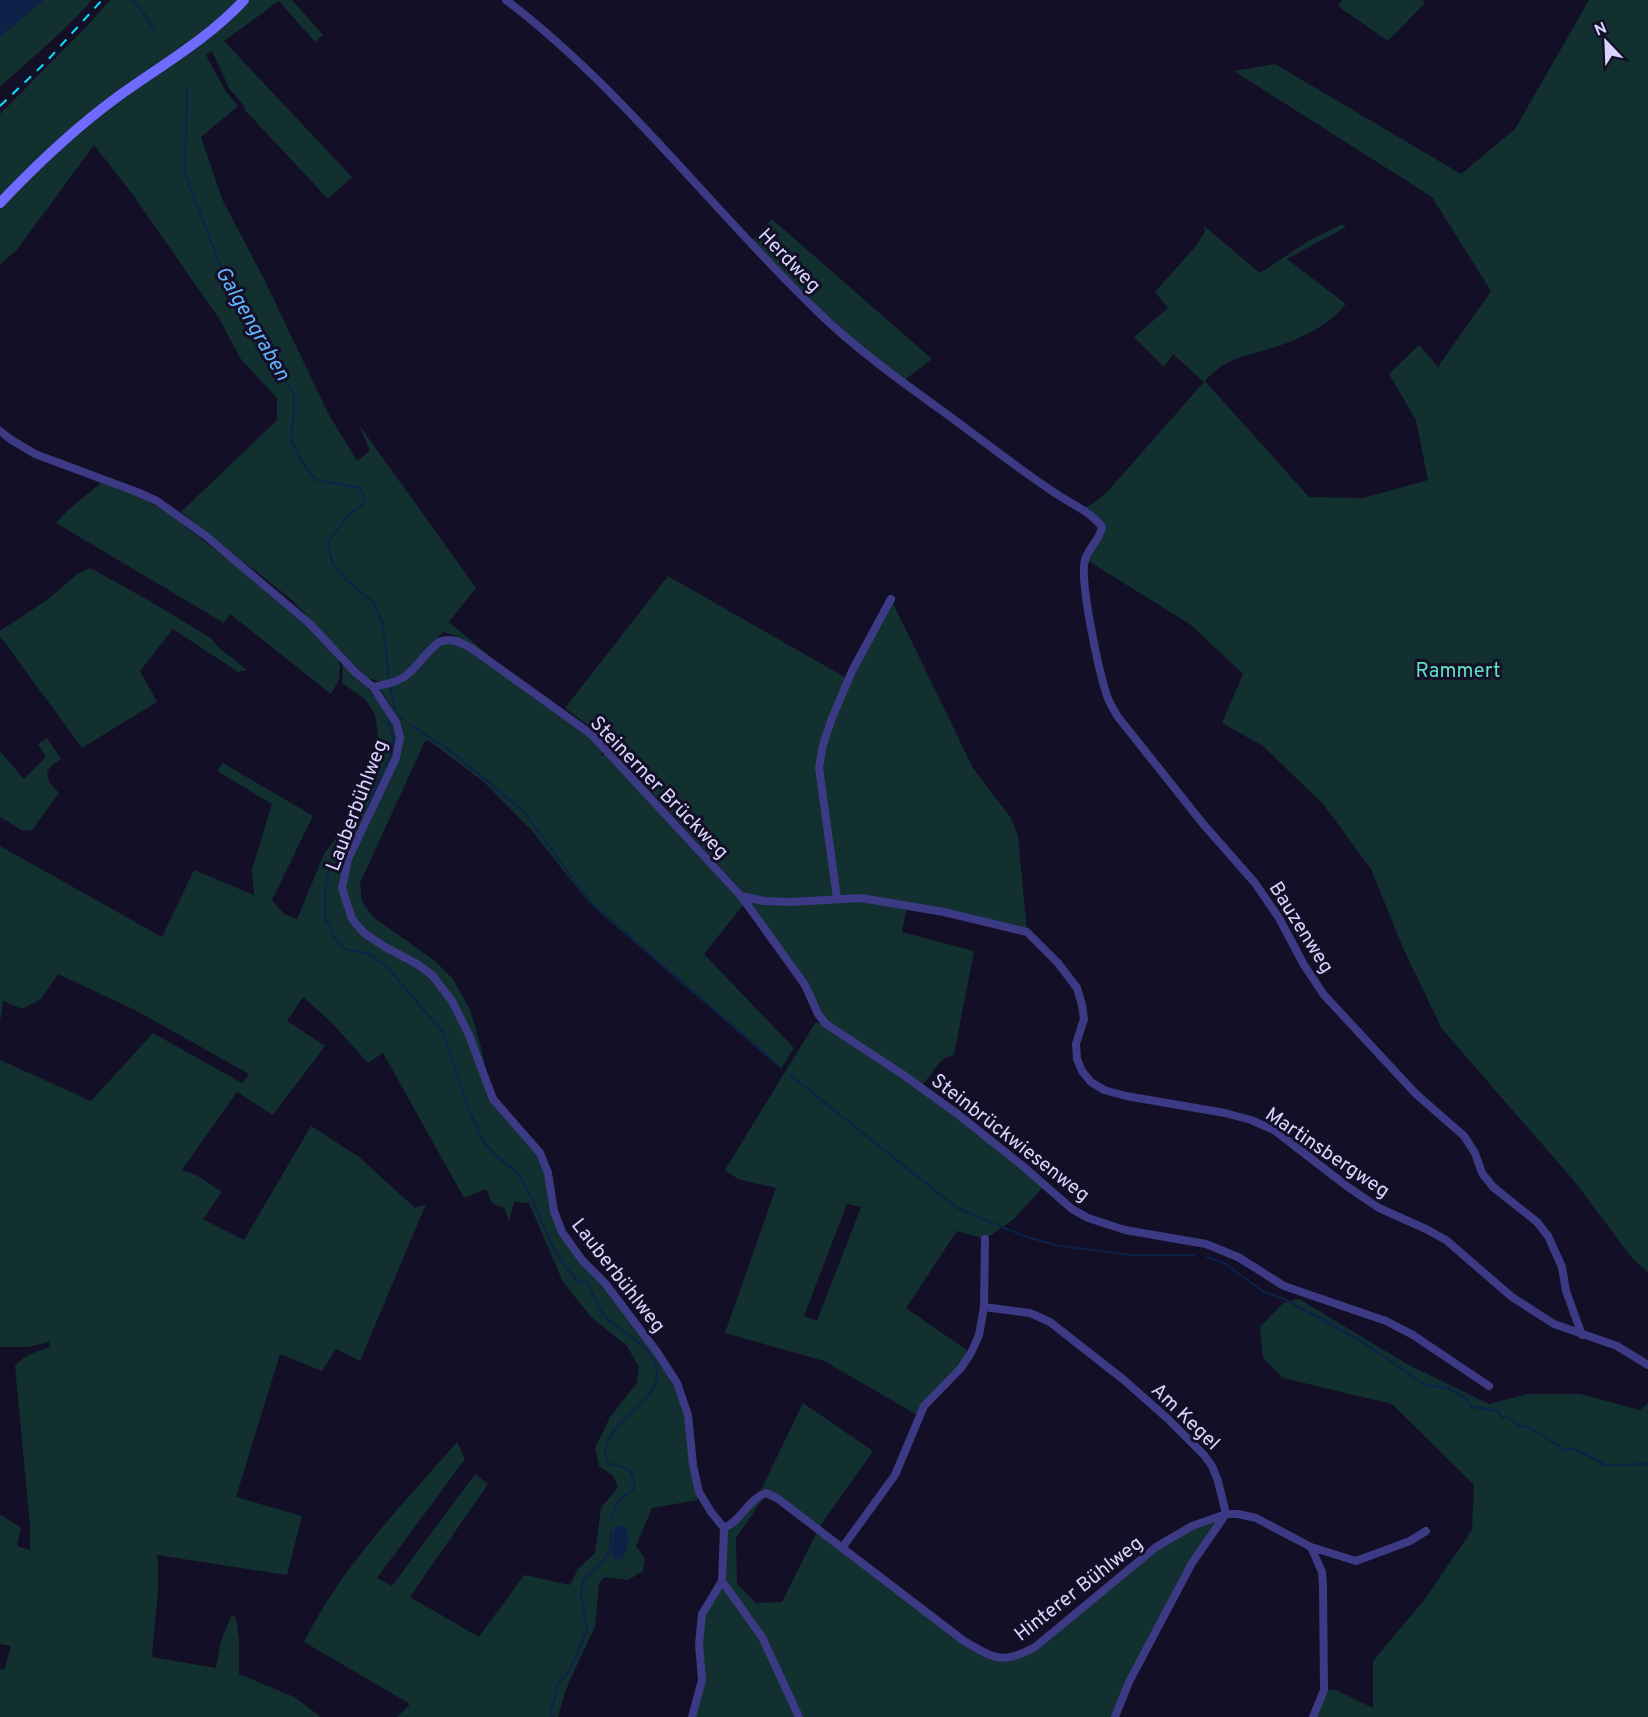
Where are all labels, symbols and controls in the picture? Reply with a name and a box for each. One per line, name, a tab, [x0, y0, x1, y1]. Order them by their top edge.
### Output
north arrow	[1576, 12, 1636, 72]
text: N	[1592, 19, 1610, 41]
street label: Herdweg	[751, 224, 826, 299]
water label: Galgengraben	[208, 262, 296, 386]
park label: Rammert	[1416, 659, 1500, 685]
street label: Steinerner Brückweg	[584, 711, 734, 865]
street label: Lauberbühlweg	[321, 736, 395, 875]
street label: Bauzenweg	[1262, 877, 1339, 979]
street label: Steinbrückwiesenweg	[925, 1068, 1094, 1209]
street label: Martinsbergweg	[1260, 1102, 1394, 1205]
street label: Lauberbühlweg	[565, 1214, 670, 1339]
street label: Am Kegel	[1145, 1378, 1225, 1457]
street label: Hinterer Bühlweg	[1010, 1531, 1149, 1648]

